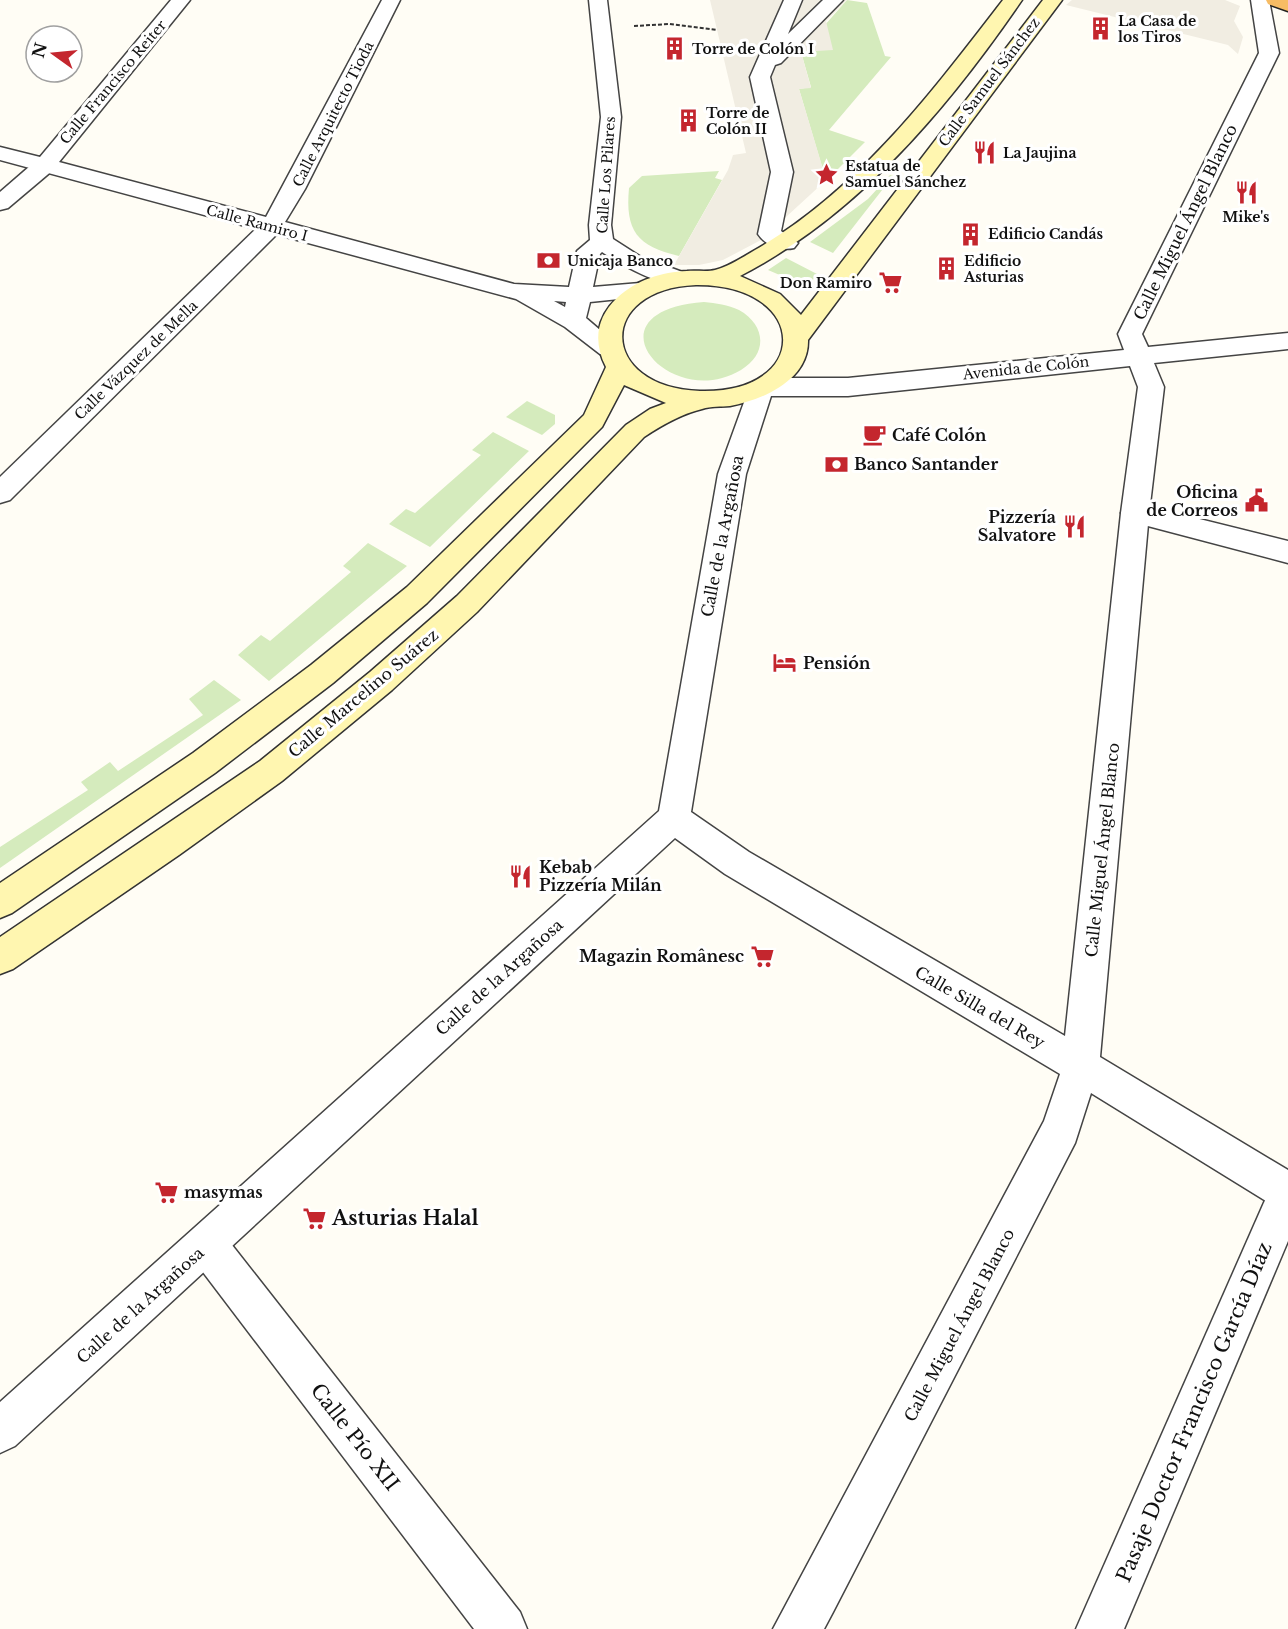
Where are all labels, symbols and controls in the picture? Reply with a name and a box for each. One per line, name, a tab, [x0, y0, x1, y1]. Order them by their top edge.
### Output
place label: La Casa de los Tiros	[1118, 12, 1196, 46]
street label: Calle Samuel Sánchez	[934, 14, 1044, 150]
street label: Calle Francisco Reiter	[56, 16, 170, 148]
building icon: La Casa de los Tiros	[1087, 16, 1113, 42]
north arrow	[24, 24, 84, 84]
building icon: Torre de Colón I	[661, 36, 687, 62]
street label: Calle Arquitecto Tioda	[288, 38, 378, 190]
text: N	[28, 40, 51, 60]
place label: Torre de Colón I	[692, 40, 814, 58]
place label: Torre de Colón II	[706, 104, 769, 138]
building icon: Torre de Colón II	[675, 108, 701, 134]
street label: Calle Los Pilares	[593, 116, 619, 234]
street label: Calle Miguel Ángel Blanco	[1129, 121, 1241, 323]
restaurant icon: La Jaujina	[972, 140, 998, 166]
place label: La Jaujina	[1003, 144, 1077, 162]
place label: Estatua de Samuel Sánchez	[845, 157, 966, 191]
place icon: Estatua de Samuel Sánchez	[814, 161, 840, 187]
restaurant icon: Mike's	[1233, 180, 1259, 206]
street label: Calle Ramiro I	[204, 201, 310, 245]
place label: Mike's	[1222, 208, 1270, 226]
building icon: Edificio Candás	[957, 221, 983, 247]
place label: Edificio Candás	[988, 225, 1104, 243]
bank icon: Unicaja Banco	[536, 248, 562, 274]
place label: Unicaja Banco	[567, 252, 673, 270]
place label: Edificio Asturias	[963, 252, 1024, 286]
building icon: Edificio Asturias	[933, 256, 959, 282]
supermarket icon: Don Ramiro	[877, 270, 903, 296]
place label: Don Ramiro	[780, 274, 872, 292]
street label: Calle Vázquez de Mella	[71, 296, 202, 424]
street label: Avenida de Colón	[961, 352, 1090, 384]
cafe icon: Café Colón	[861, 422, 887, 448]
place label: Café Colón	[892, 425, 987, 445]
bank icon: Banco Santander	[823, 451, 849, 477]
street label: Calle de la Argañosa	[697, 453, 748, 619]
place label: Banco Santander	[854, 454, 998, 474]
place label: Oficina de Correos	[1146, 482, 1238, 520]
public building icon: Oficina de Correos	[1243, 488, 1269, 514]
place label: Pizzería Salvatore	[978, 507, 1056, 545]
restaurant icon: Pizzería Salvatore	[1061, 513, 1087, 539]
street label: Calle Marcelino Suárez	[284, 624, 442, 762]
hotel icon: Pensión	[772, 650, 798, 676]
place label: Pensión	[803, 653, 871, 673]
street label: Calle Miguel Ángel Blanco	[1081, 742, 1123, 958]
place label: Kebab Pizzería Milán	[539, 857, 662, 895]
restaurant icon: Kebab Pizzería Milán	[508, 863, 534, 889]
street label: Calle de la Argañosa	[431, 915, 567, 1039]
supermarket icon: Magazin Românesc	[749, 943, 775, 969]
place label: Magazin Românesc	[579, 946, 744, 966]
street label: Calle Silla del Rey	[911, 962, 1049, 1053]
supermarket icon: masymas	[153, 1179, 179, 1205]
place label: masymas	[184, 1182, 263, 1202]
supermarket icon: Asturias Halal	[301, 1205, 327, 1231]
place label: Asturias Halal	[331, 1206, 479, 1230]
street label: Calle Miguel Ángel Blanco	[900, 1225, 1018, 1425]
street label: Pasaje Doctor Francisco García Díaz	[1111, 1238, 1277, 1586]
street label: Calle de la Argañosa	[72, 1243, 208, 1367]
street label: Calle Pío XII	[306, 1379, 404, 1495]

